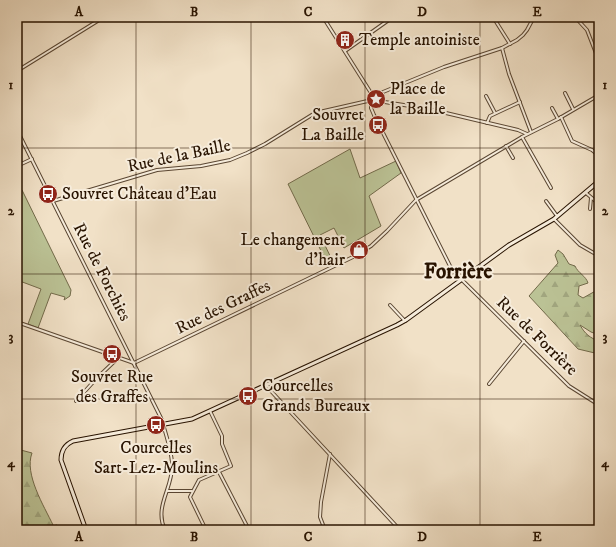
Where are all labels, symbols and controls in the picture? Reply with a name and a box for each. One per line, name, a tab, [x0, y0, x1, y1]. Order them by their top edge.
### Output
text: A	[74, 4, 84, 20]
text: B	[190, 4, 198, 20]
text: C	[304, 4, 313, 20]
text: D	[417, 4, 427, 20]
text: E	[532, 4, 542, 20]
building icon: Temple antoiniste	[334, 29, 356, 51]
place label: Temple antoiniste	[359, 29, 480, 51]
text: 1	[9, 77, 14, 93]
text: 1	[603, 77, 608, 93]
place label: Place de la Baille	[390, 78, 446, 120]
place icon: Place de la Baille	[365, 88, 387, 110]
place label: Souvret La Baille	[301, 104, 365, 146]
bus stop icon: Souvret La Baille	[367, 114, 389, 136]
street label: Rue de la Baille	[125, 134, 233, 178]
bus stop icon: Souvret Château d'Eau	[37, 183, 59, 205]
place label: Souvret Château d'Eau	[62, 183, 217, 205]
text: 2	[8, 203, 15, 219]
text: 2	[602, 203, 609, 219]
street label: Rue de Forchies	[68, 219, 136, 325]
place label: Le changement d'hair	[240, 229, 346, 271]
shop icon: Le changement d'hair	[348, 239, 370, 261]
district label: Forrière	[424, 259, 493, 285]
street label: Rue des Graffes	[172, 274, 274, 339]
street label: Rue de Forrière	[492, 292, 582, 380]
text: 3	[9, 329, 14, 345]
text: 3	[603, 329, 608, 345]
bus stop icon: Souvret Rue des Graffes	[101, 343, 123, 365]
place label: Souvret Rue des Graffes	[71, 366, 153, 408]
place label: Courcelles Grands Bureaux	[262, 375, 371, 417]
bus stop icon: Courcelles Grands Bureaux	[237, 385, 259, 407]
bus stop icon: Courcelles Sart-Lez-Moulins	[145, 414, 167, 436]
place label: Courcelles Sart-Lez-Moulins	[94, 437, 218, 479]
text: 4	[6, 455, 15, 472]
text: 4	[600, 455, 609, 472]
text: A	[74, 529, 84, 545]
text: B	[190, 529, 198, 545]
text: C	[304, 529, 313, 545]
text: D	[417, 529, 427, 545]
text: E	[532, 529, 542, 545]

